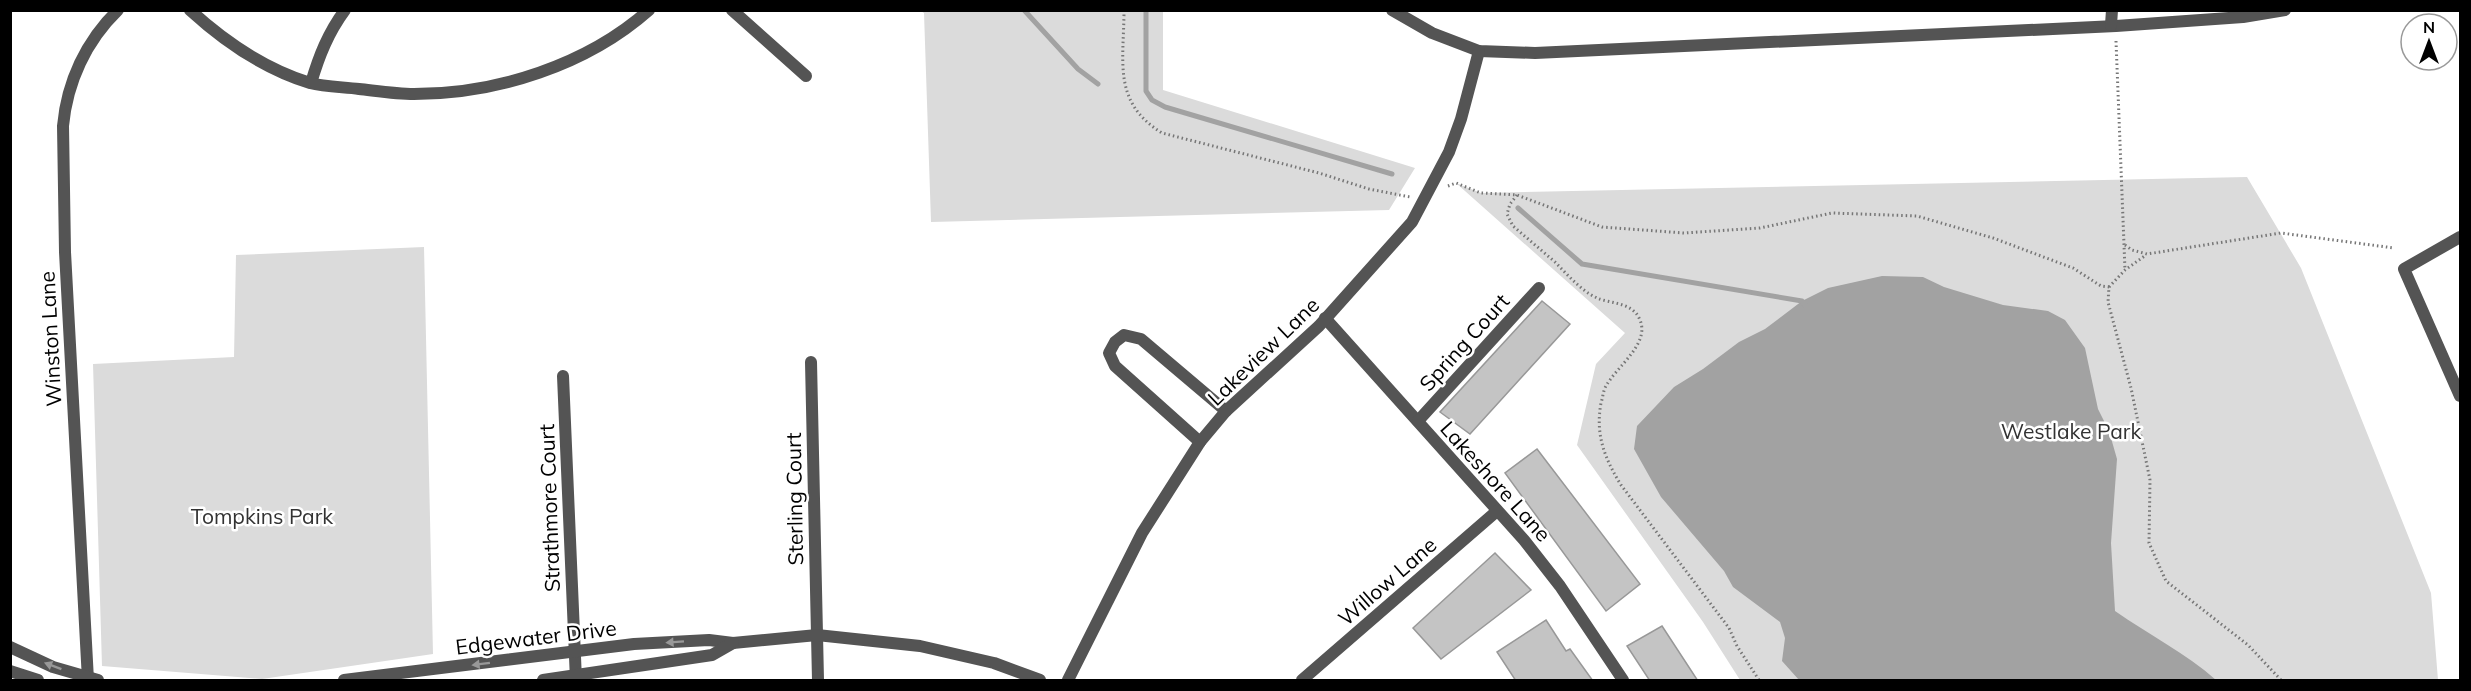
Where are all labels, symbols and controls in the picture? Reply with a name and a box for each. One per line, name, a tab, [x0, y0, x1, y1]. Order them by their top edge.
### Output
north arrow	[2399, 12, 2459, 72]
text: N	[2423, 17, 2435, 37]
street label: Winston Lane	[33, 271, 67, 407]
street label: Spring Court	[1414, 288, 1514, 396]
street label: Lakeview Lane	[1202, 291, 1324, 411]
street label: Lakeshore Lane	[1435, 415, 1557, 547]
park label: Westlake Park	[2001, 418, 2141, 444]
street label: Strathmore Court	[533, 423, 565, 593]
street label: Sterling Court	[780, 432, 808, 566]
park label: Tompkins Park	[191, 503, 333, 529]
street label: Willow Lane	[1333, 531, 1441, 631]
street label: Edgewater Drive	[454, 614, 618, 660]
one-way arrow	[665, 637, 684, 646]
one-way arrow	[471, 660, 490, 669]
one-way arrow	[44, 661, 62, 671]

